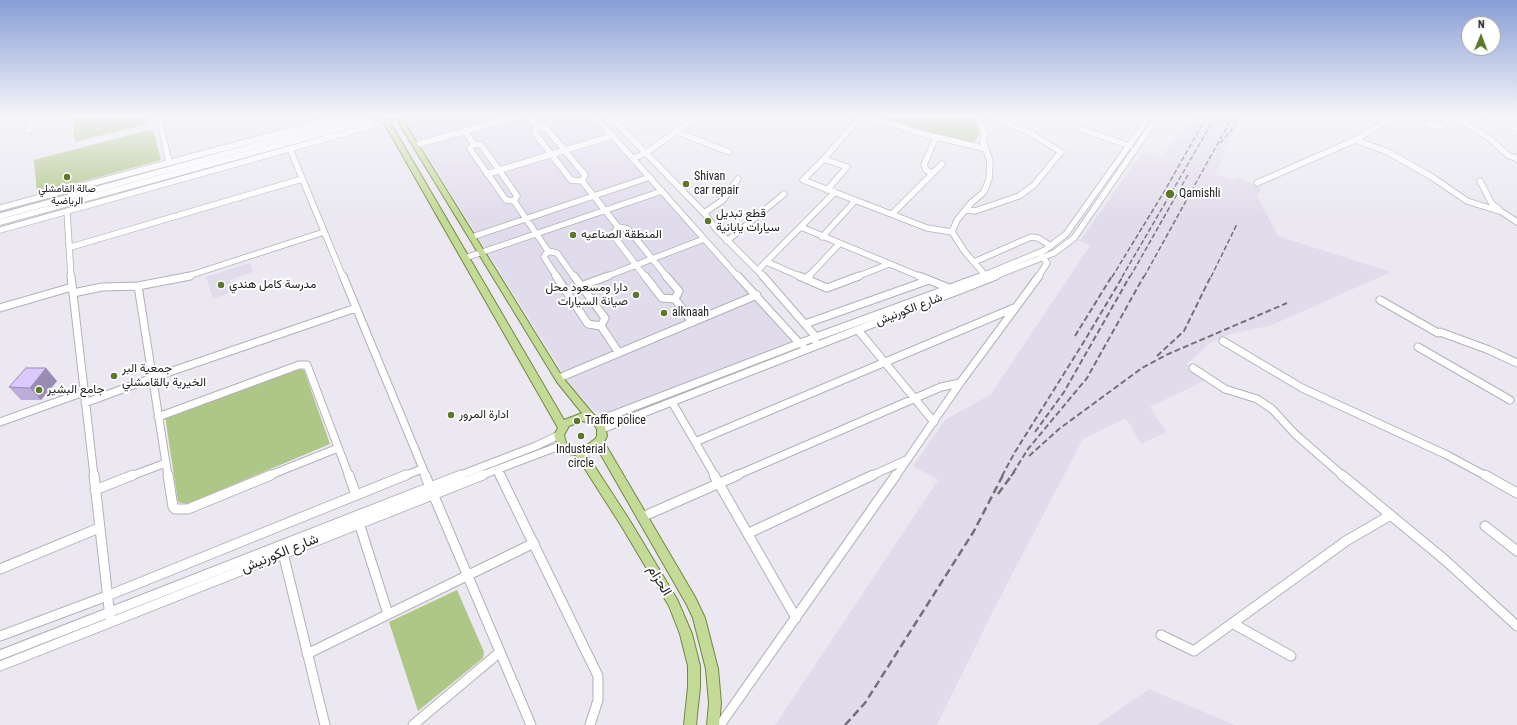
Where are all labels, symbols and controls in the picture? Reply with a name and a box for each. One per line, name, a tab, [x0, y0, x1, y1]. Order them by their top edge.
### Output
north arrow	[1461, 16, 1501, 56]
text: N	[1478, 18, 1485, 31]
place label: Shivan car repair	[694, 170, 739, 198]
marker: صالة القامشلي الرياضية	[62, 172, 72, 182]
marker: Shivan car repair	[681, 179, 691, 189]
place label: صالة القامشلي الرياضية	[38, 183, 96, 206]
place label: Qamishli	[1179, 187, 1221, 201]
marker: Qamishli	[1164, 188, 1176, 200]
place label: قطع تبديل سيارات يابانية	[716, 207, 780, 235]
marker: قطع تبديل سيارات يابانية	[703, 216, 713, 226]
place label: المنطقة الصناعيه	[581, 228, 662, 242]
marker: المنطقة الصناعيه	[568, 230, 578, 240]
place label: مدرسة كامل هندي	[229, 278, 316, 292]
marker: مدرسة كامل هندي	[216, 280, 226, 290]
place label: دارا ومسعود محل صيانة السيارات	[545, 281, 628, 309]
marker: دارا ومسعود محل صيانة السيارات	[631, 290, 641, 300]
street label: شارع الكورنيش	[874, 291, 944, 329]
place label: alknaah	[672, 306, 709, 320]
marker: alknaah	[659, 308, 669, 318]
place label: جمعية البر الخيرية بالقامشلي	[122, 362, 206, 390]
marker: جمعية البر الخيرية بالقامشلي	[109, 371, 119, 381]
place label: جامع البشير	[47, 383, 104, 397]
marker: جامع البشير	[34, 385, 44, 395]
place label: ادارة المرور	[459, 408, 509, 422]
marker: ادارة المرور	[446, 410, 456, 420]
place label: Traffic police	[585, 414, 646, 428]
marker: Traffic police	[572, 416, 582, 426]
marker: Industerial circle	[576, 431, 586, 441]
place label: Industerial circle	[556, 443, 606, 471]
street label: شارع الكورنيش	[239, 531, 321, 577]
street label: الحزام	[643, 563, 675, 599]

